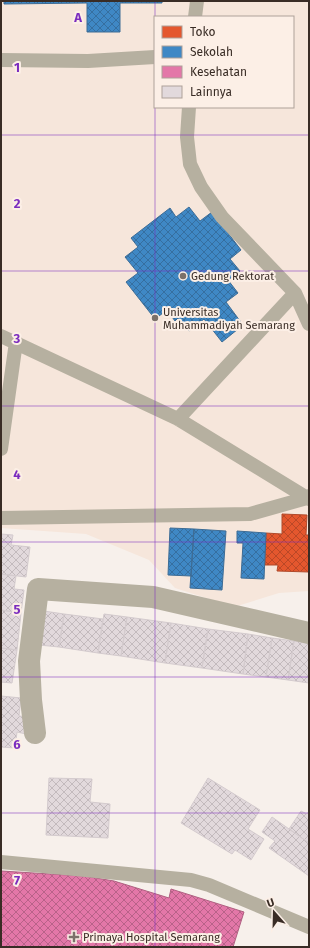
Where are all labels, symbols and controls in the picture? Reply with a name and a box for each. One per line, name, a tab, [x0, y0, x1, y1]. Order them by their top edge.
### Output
text: A	[73, 10, 82, 25]
legend	[154, 16, 294, 108]
text: Toko	[190, 25, 216, 39]
text: Sekolah	[190, 45, 233, 59]
text: 1	[14, 60, 20, 75]
text: Kesehatan	[190, 65, 247, 79]
text: Lainnya	[190, 85, 232, 99]
text: 2	[14, 196, 21, 211]
place label: Gedung Rektorat	[191, 270, 274, 283]
marker: Gedung Rektorat	[178, 271, 188, 281]
place label: Universitas Muhammadiyah Semarang	[163, 306, 295, 332]
marker: Universitas Muhammadiyah Semarang	[150, 313, 160, 323]
text: 3	[13, 331, 21, 346]
text: 4	[13, 467, 21, 482]
text: 5	[14, 602, 21, 617]
text: 6	[13, 737, 21, 752]
text: 7	[14, 873, 20, 888]
north arrow	[254, 892, 294, 932]
text: U	[265, 896, 276, 910]
marker: Primaya Hospital Semarang	[68, 931, 80, 943]
place label: Primaya Hospital Semarang	[83, 931, 220, 944]

